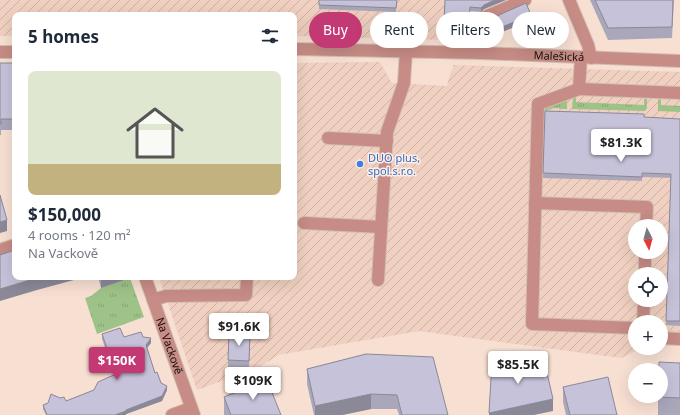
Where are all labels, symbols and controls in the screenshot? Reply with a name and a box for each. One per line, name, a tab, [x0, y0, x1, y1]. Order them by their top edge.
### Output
chip: Buy	[309, 12, 362, 48]
chip: Rent	[370, 12, 428, 48]
chip: Filters	[436, 12, 504, 48]
chip: New	[512, 12, 569, 48]
text: 5 homes	[28, 25, 99, 48]
icon: filters	[259, 25, 281, 47]
street label: Malešická	[533, 47, 585, 64]
icon: home	[119, 97, 191, 169]
pin: $81.3K	[588, 129, 654, 163]
text: $81.3K	[600, 133, 642, 151]
place label: DUO plus, spol.s.r.o.	[368, 150, 420, 178]
marker: DUO plus, spol.s.r.o.	[355, 159, 365, 169]
text: $150,000	[28, 203, 101, 226]
north arrow	[628, 219, 668, 259]
map controls	[628, 219, 668, 403]
text: 4 rooms · 120 m²	[28, 226, 131, 244]
text: Na Vackově	[28, 244, 98, 262]
button: locate	[628, 267, 668, 307]
pin: $91.6K	[206, 313, 272, 347]
street label: Na Vackově	[153, 315, 187, 376]
button: +	[628, 315, 668, 355]
text: $91.6K	[218, 317, 260, 335]
pin: $150K	[89, 347, 145, 381]
text: $150K	[98, 351, 136, 369]
pin: $85.5K	[485, 351, 551, 385]
text: $85.5K	[497, 355, 539, 373]
button: −	[628, 363, 668, 403]
pin: $109K	[225, 367, 281, 401]
text: $109K	[234, 371, 272, 389]

